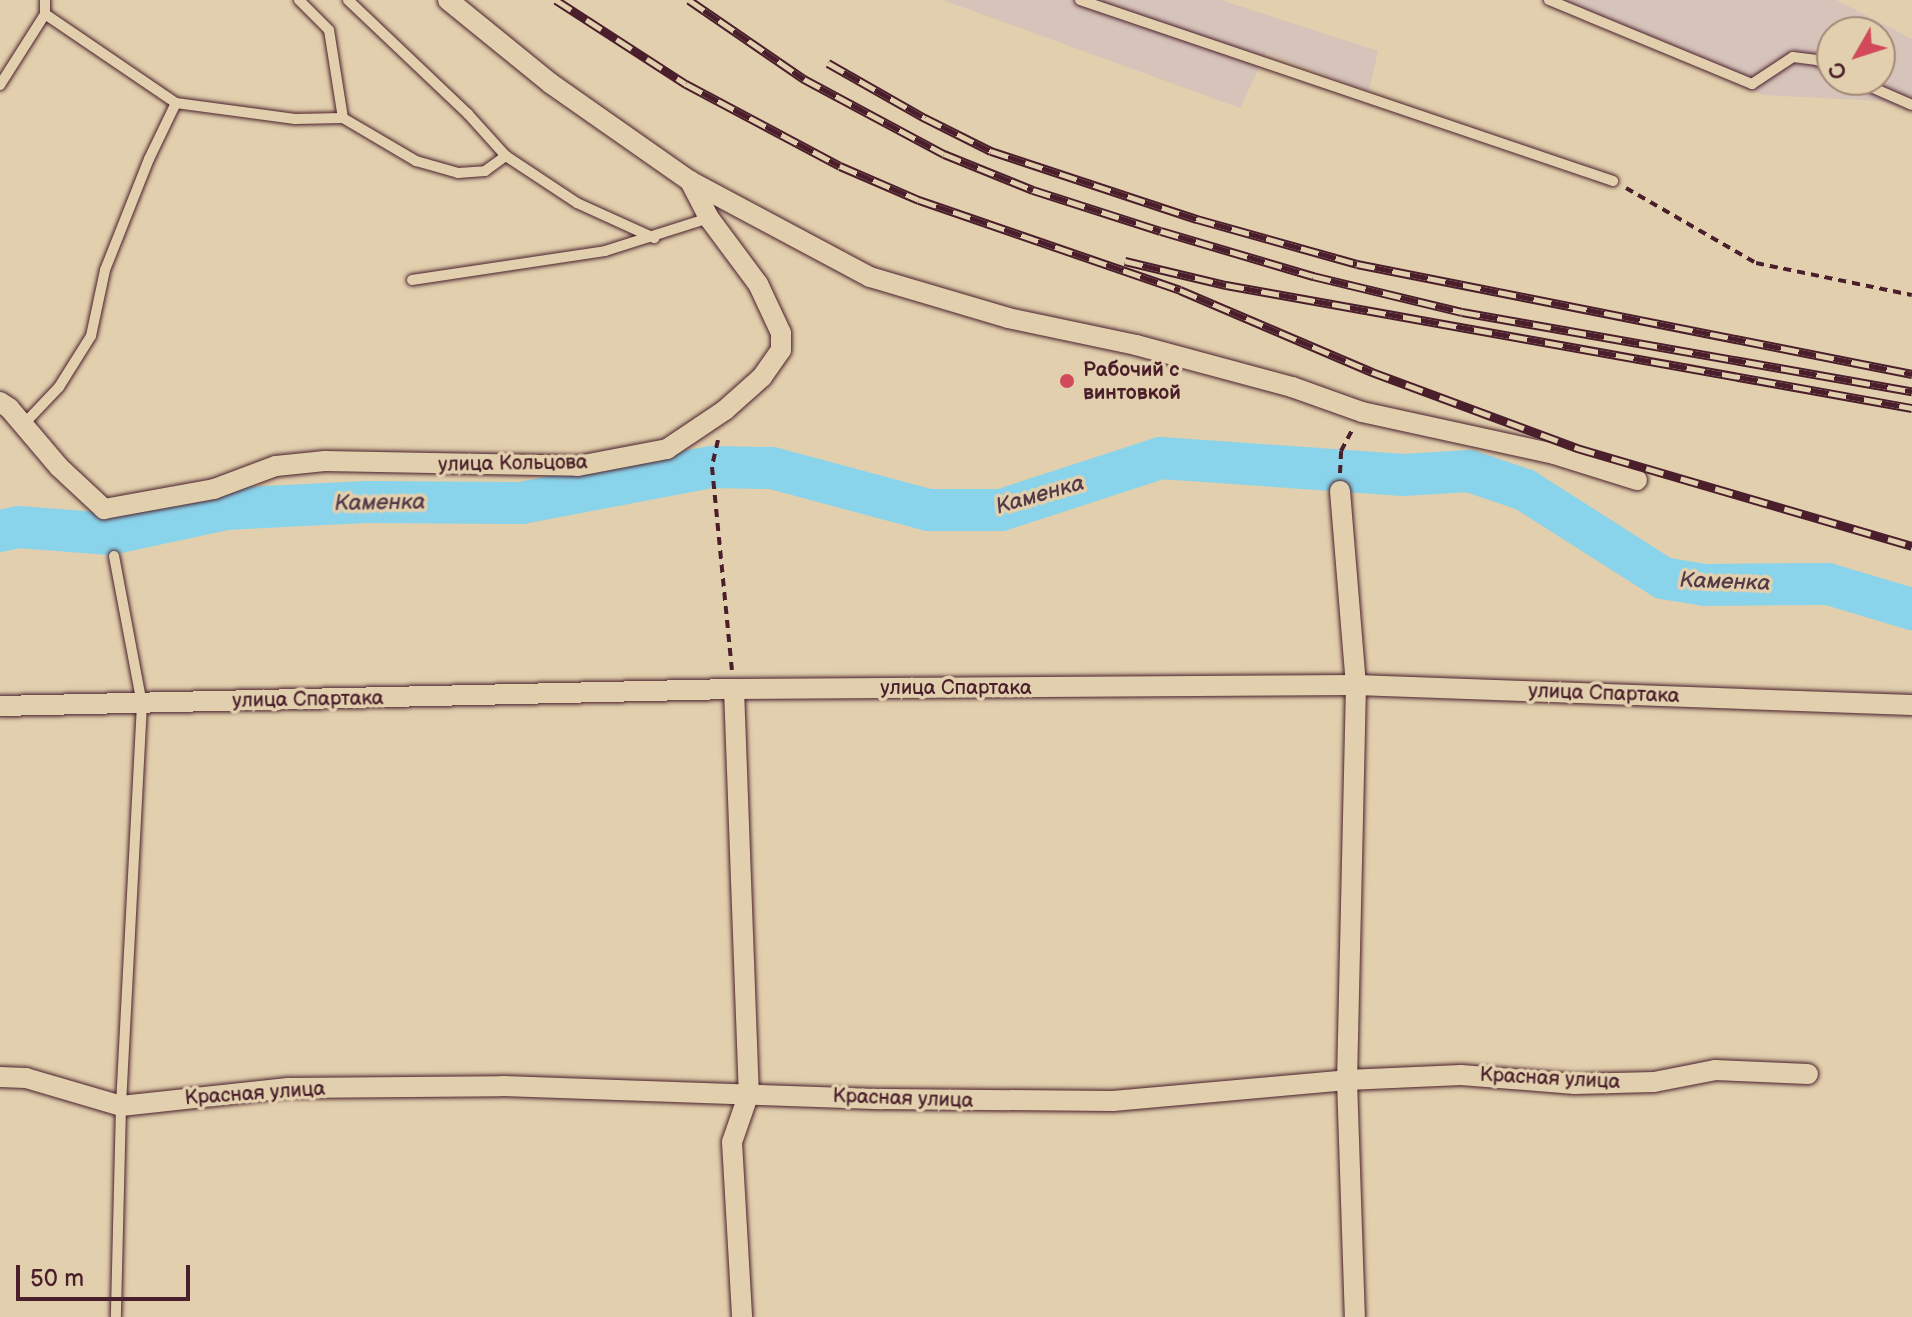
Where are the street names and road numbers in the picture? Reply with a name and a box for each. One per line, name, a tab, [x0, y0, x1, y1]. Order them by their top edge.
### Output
street label: улица Кольцова	[438, 451, 588, 477]
street label: улица Спартака	[880, 676, 1032, 700]
street label: улица Спартака	[1528, 679, 1680, 709]
street label: улица Спартака	[232, 687, 384, 713]
street label: Красная улица	[1479, 1063, 1621, 1095]
street label: Красная улица	[184, 1077, 326, 1111]
street label: Красная улица	[832, 1085, 974, 1113]

